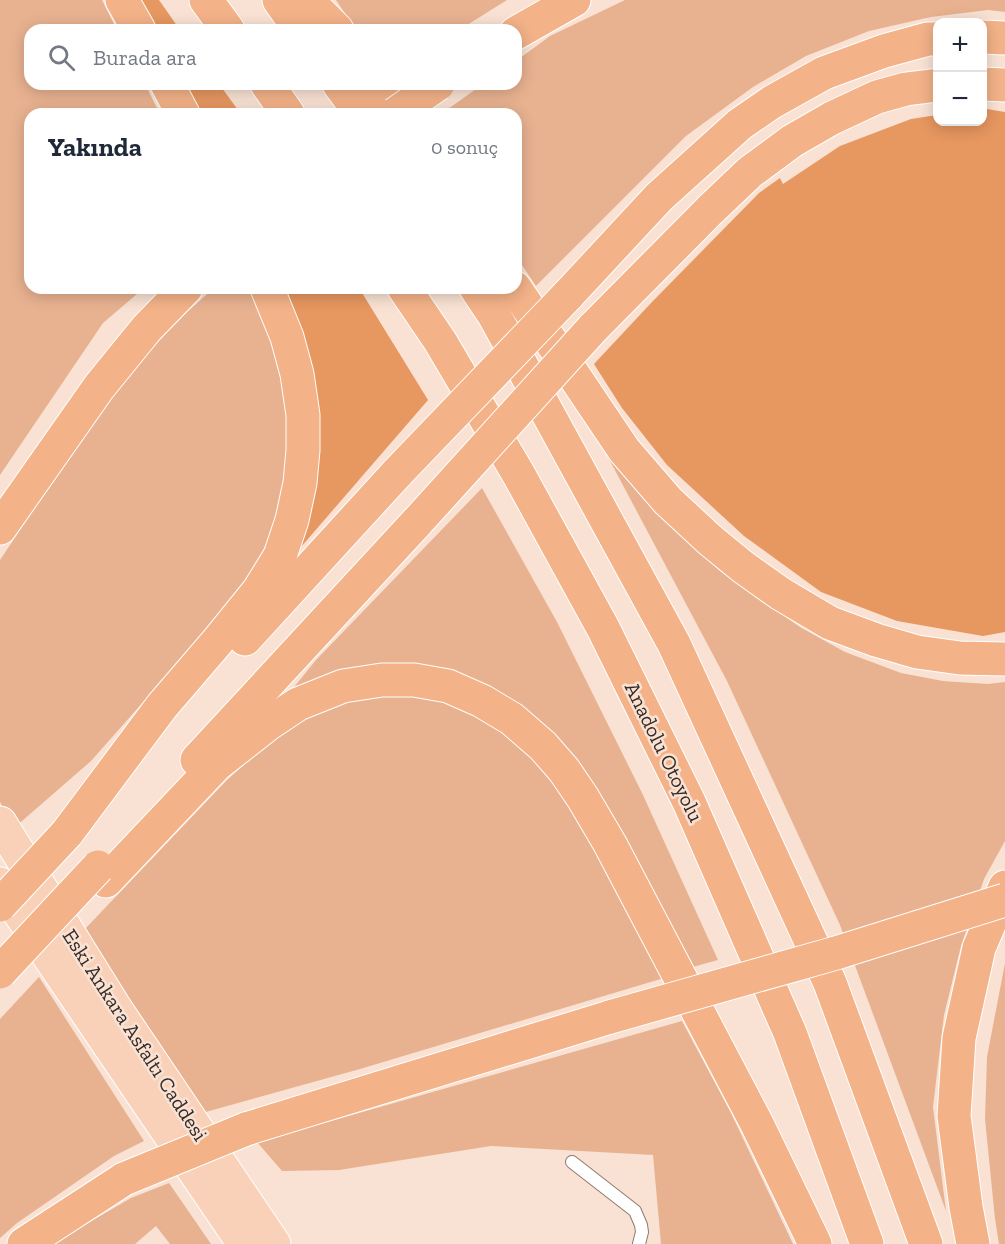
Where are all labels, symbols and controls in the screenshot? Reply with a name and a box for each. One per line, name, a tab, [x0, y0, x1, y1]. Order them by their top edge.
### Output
map controls	[933, 18, 987, 126]
button: +	[933, 18, 987, 72]
search box	[24, 24, 522, 90]
icon: search	[45, 41, 78, 74]
text: Burada ara	[93, 44, 197, 71]
button: −	[933, 72, 987, 126]
text: Yakında	[48, 131, 142, 163]
text: 0 sonuç	[431, 135, 498, 159]
street label: Anadolu Otoyolu	[620, 678, 709, 826]
street label: Eski Ankara Asfaltı Caddesi	[57, 924, 213, 1145]

